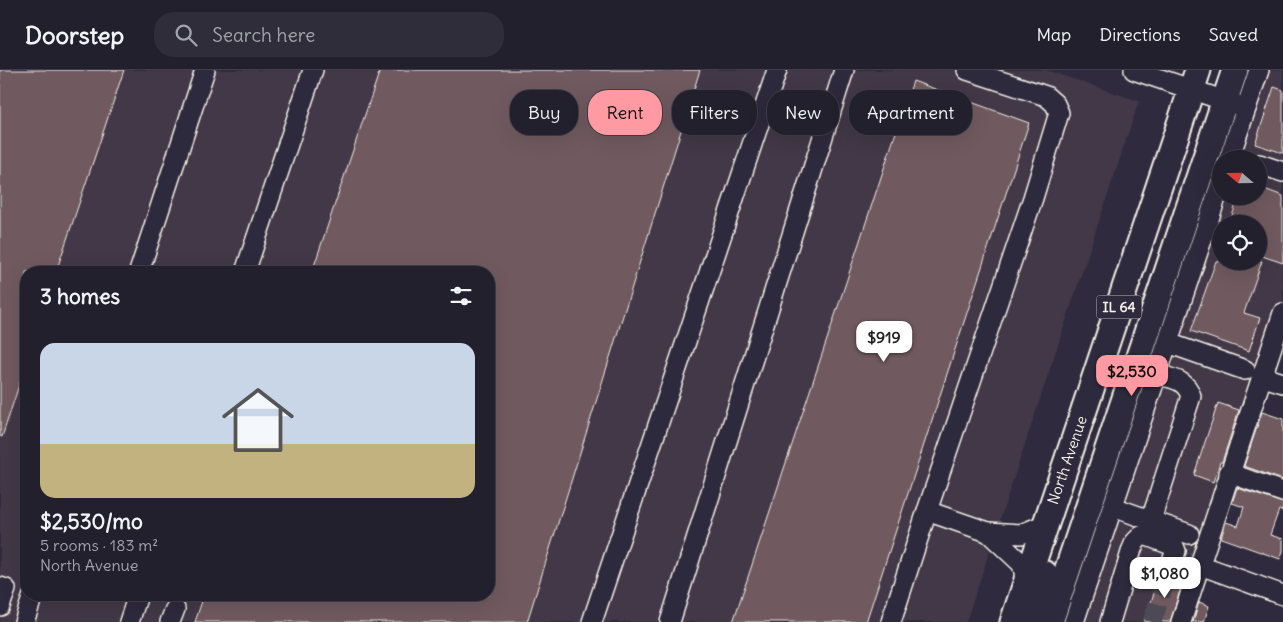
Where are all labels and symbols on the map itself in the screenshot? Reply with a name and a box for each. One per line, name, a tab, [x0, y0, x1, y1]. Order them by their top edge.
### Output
north arrow	[1212, 150, 1268, 205]
road number: IL 64	[1096, 296, 1142, 318]
pin: $919	[854, 320, 914, 363]
pin: $2,530	[1091, 354, 1173, 397]
street label: North Avenue	[1043, 413, 1091, 507]
pin: $1,080	[1124, 556, 1206, 599]

